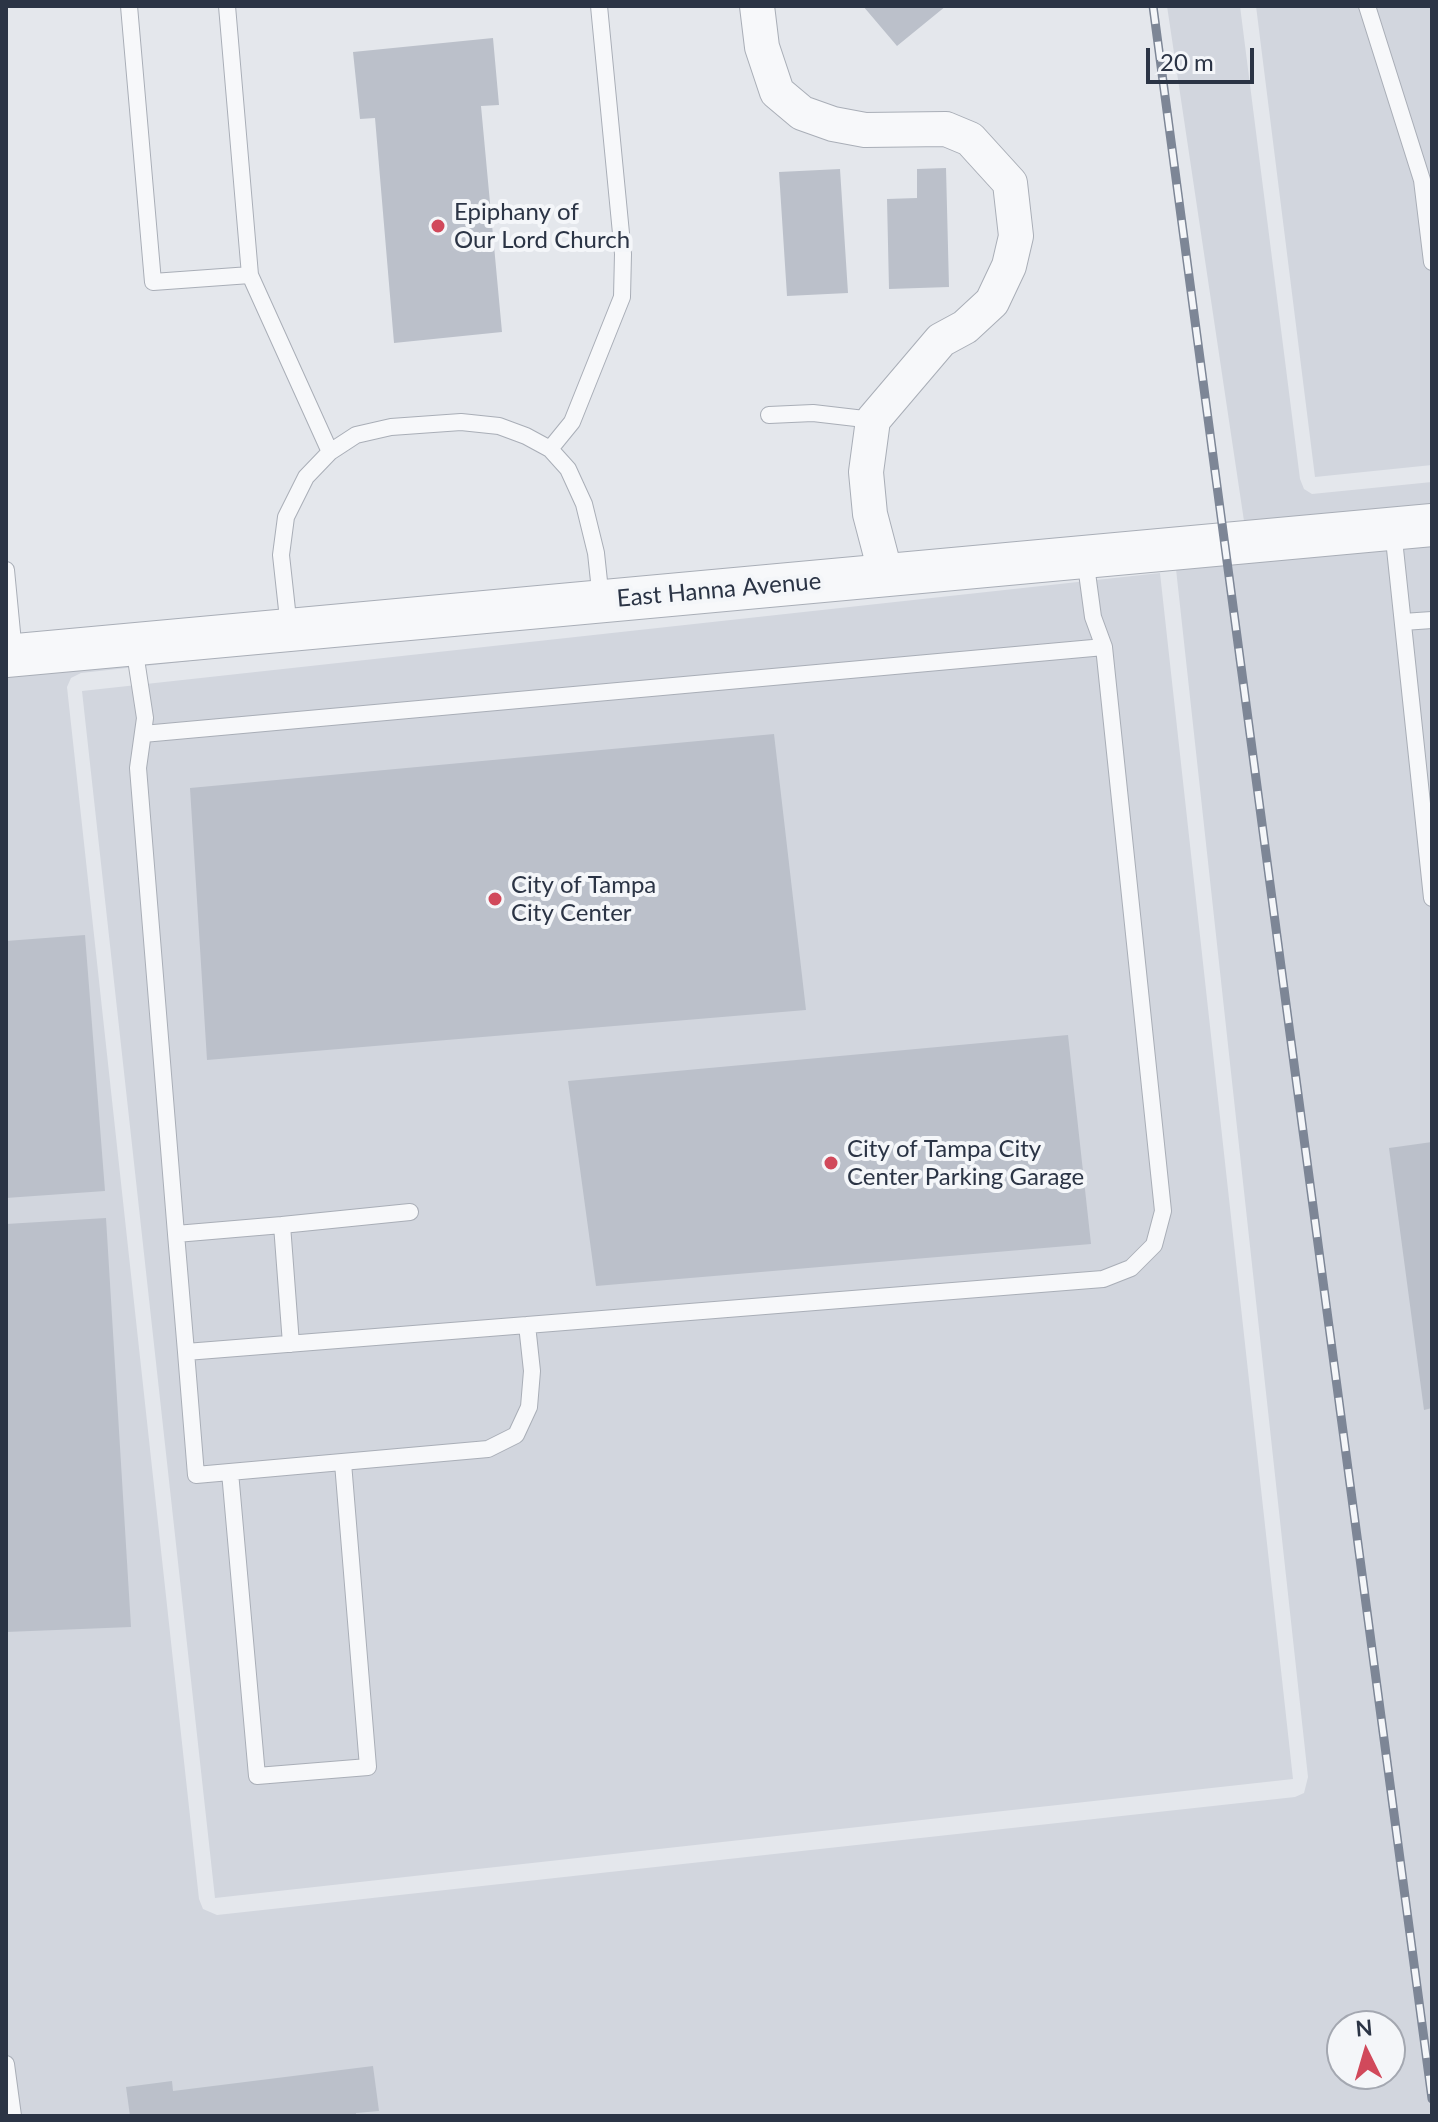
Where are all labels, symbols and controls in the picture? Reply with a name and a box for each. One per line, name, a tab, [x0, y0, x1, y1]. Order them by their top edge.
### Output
scale bar	[1150, 32, 1258, 82]
text: 20 m	[1160, 47, 1214, 76]
place label: Epiphany of Our Lord Church	[454, 198, 630, 254]
marker: Epiphany of Our Lord Church	[429, 217, 447, 235]
street label: East Hanna Avenue	[616, 567, 822, 613]
place label: City of Tampa City Center	[511, 871, 656, 927]
marker: City of Tampa City Center	[486, 890, 504, 908]
place label: City of Tampa City Center Parking Garage	[847, 1135, 1084, 1191]
marker: City of Tampa City Center Parking Garage	[822, 1154, 840, 1172]
north arrow	[1326, 2010, 1406, 2090]
text: N	[1354, 2013, 1374, 2042]

